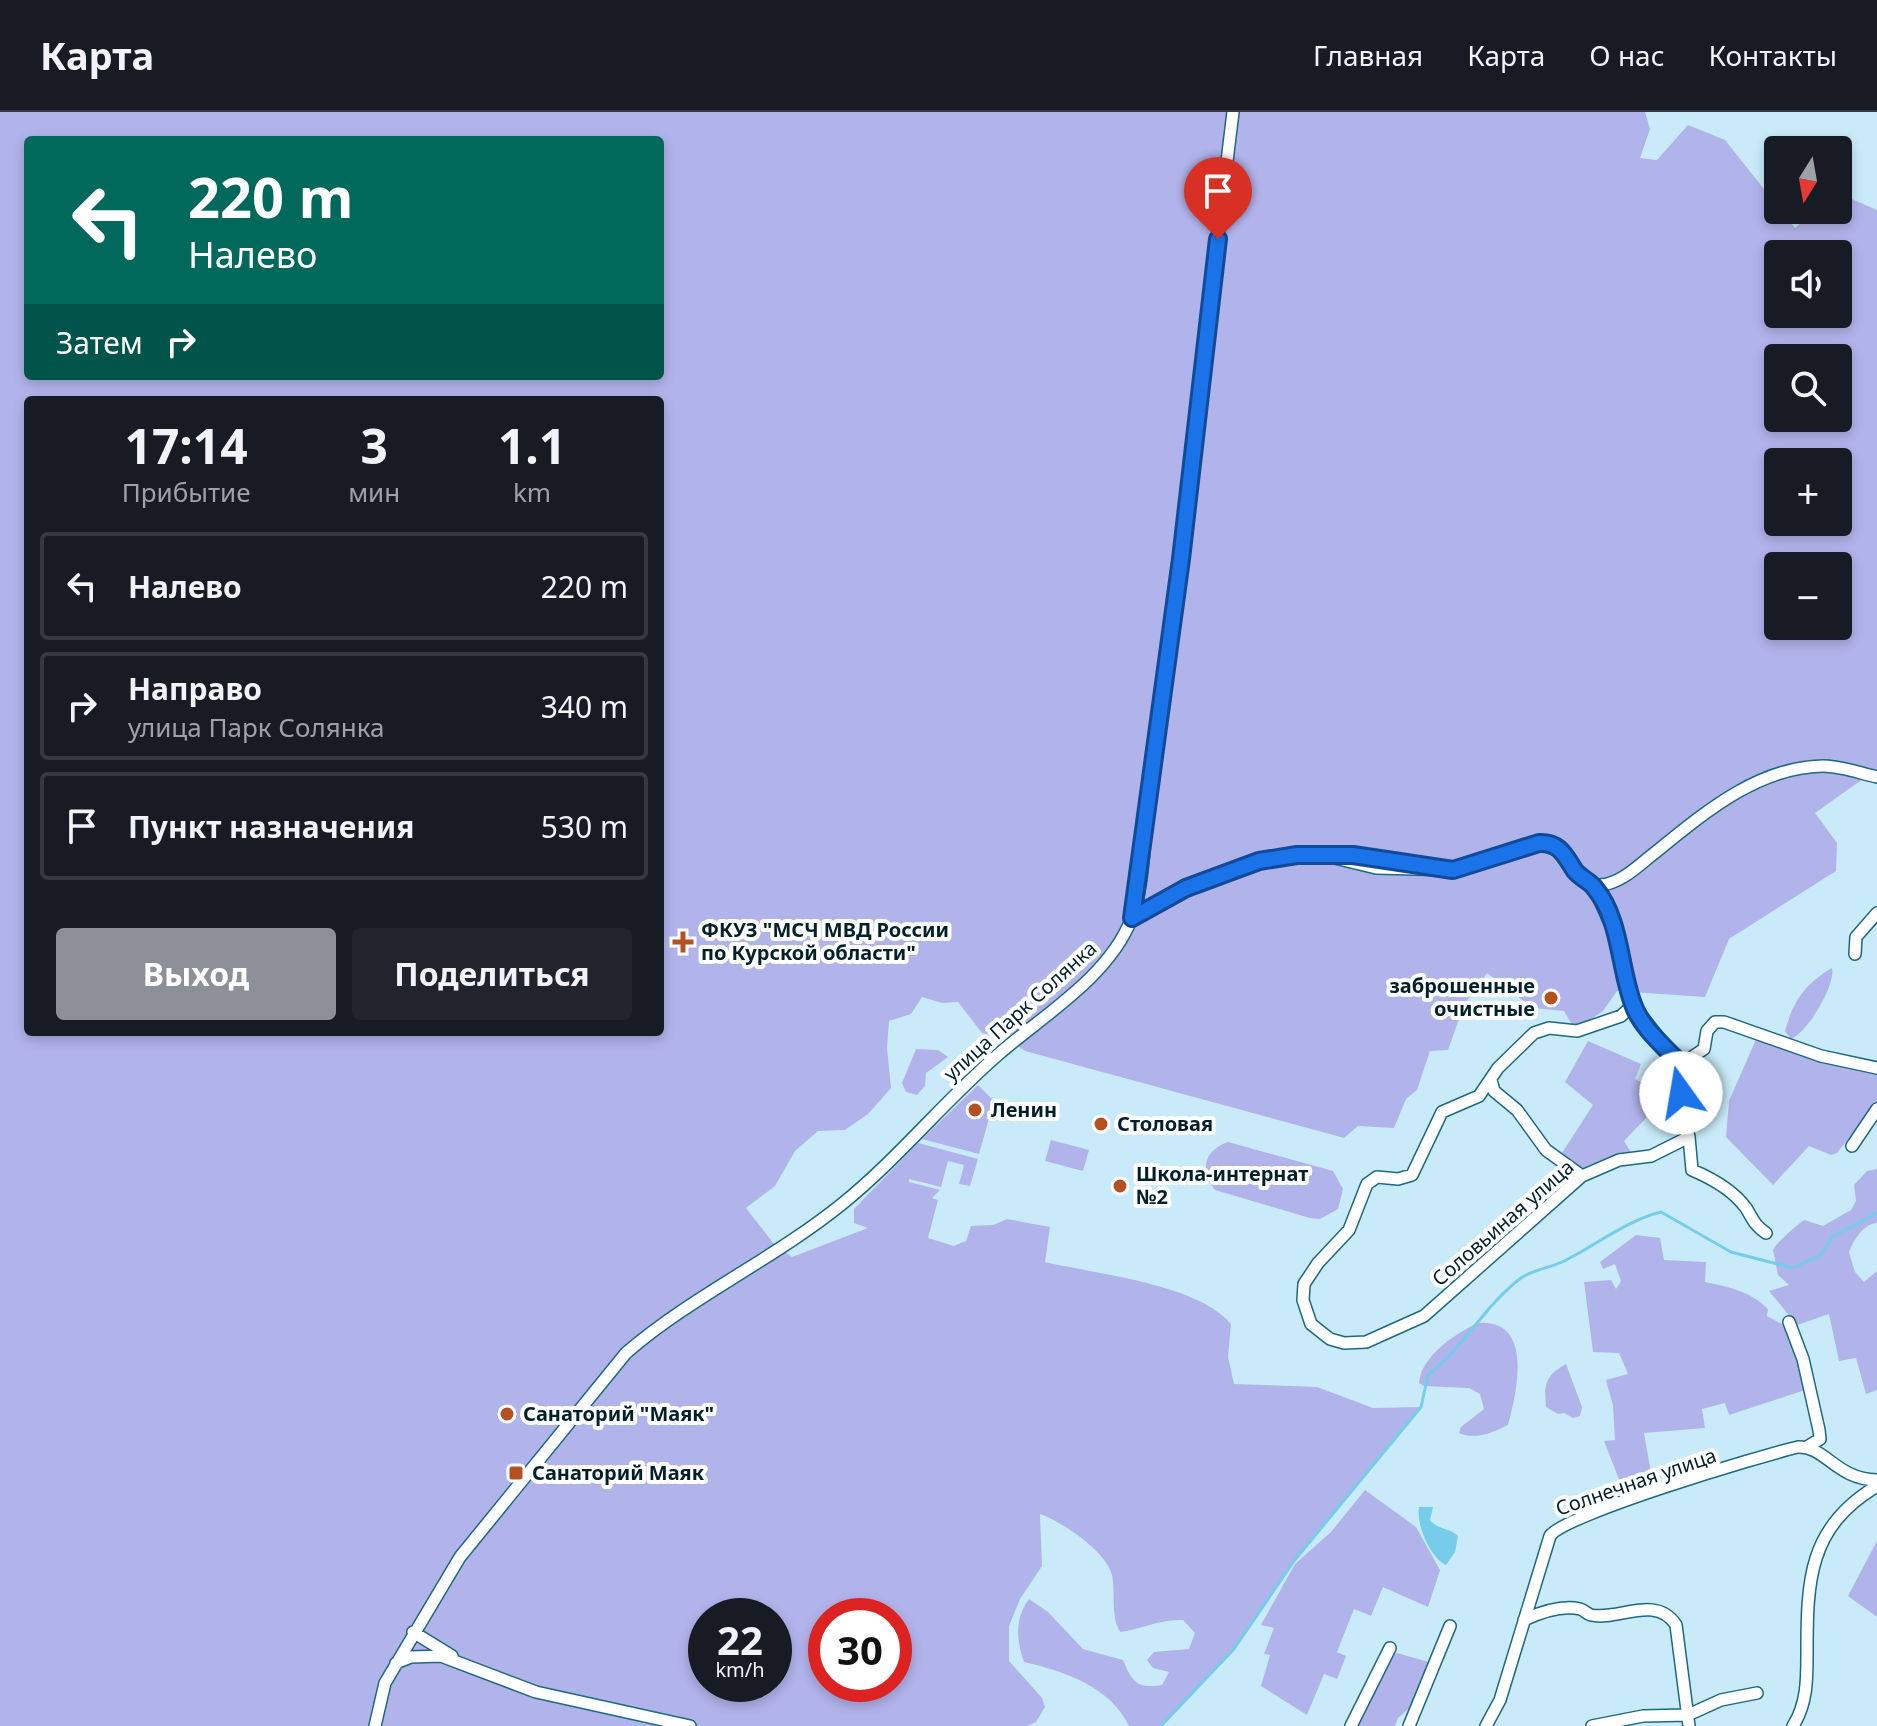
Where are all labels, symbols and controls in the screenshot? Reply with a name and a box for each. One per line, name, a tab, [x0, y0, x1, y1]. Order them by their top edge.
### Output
text: Карта	[40, 29, 154, 81]
text: Главная	[1313, 36, 1423, 74]
text: Карта	[1467, 36, 1545, 74]
text: О нас	[1589, 36, 1665, 74]
text: Контакты	[1709, 36, 1837, 74]
north arrow	[1764, 136, 1852, 224]
map controls	[1764, 136, 1852, 640]
pin	[1184, 157, 1252, 239]
text: 220 m	[188, 158, 353, 234]
icon: left	[56, 168, 160, 272]
icon: arrive	[1196, 169, 1240, 213]
text: Налево	[188, 230, 317, 279]
button: sound	[1764, 240, 1852, 328]
icon: right	[159, 320, 203, 364]
text: Затем	[56, 322, 143, 363]
button: search	[1764, 344, 1852, 432]
text: 17:14	[124, 413, 248, 478]
text: 3	[360, 413, 388, 478]
text: 1.1	[498, 413, 566, 478]
button: +	[1764, 448, 1852, 536]
text: Прибытие	[122, 474, 251, 510]
text: мин	[348, 474, 400, 510]
text: km	[513, 474, 551, 510]
button: −	[1764, 552, 1852, 640]
icon: left	[60, 564, 104, 608]
text: Налево	[128, 566, 242, 607]
text: 220 m	[541, 566, 628, 607]
text: Направо	[128, 668, 262, 709]
icon: right	[60, 684, 104, 728]
text: 340 m	[541, 686, 628, 727]
text: улица Парк Солянка	[128, 709, 384, 745]
icon: arrive	[60, 804, 104, 848]
text: Пункт назначения	[128, 806, 414, 847]
text: 530 m	[541, 806, 628, 847]
place label: ФКУЗ "МСЧ МВД России по Курской области"	[701, 916, 949, 966]
button: Выход	[56, 928, 336, 1020]
button: Поделиться	[352, 928, 632, 1020]
marker: ФКУЗ "МСЧ МВД России по Курской области"	[672, 931, 694, 953]
street label: улица Парк Солянка	[937, 935, 1102, 1087]
place label: заброшенные очистные	[1389, 972, 1535, 1022]
marker: заброшенные очистные	[1542, 989, 1560, 1007]
position arrow	[1639, 1051, 1723, 1135]
place label: Ленин	[991, 1096, 1057, 1123]
marker: Ленин	[966, 1101, 984, 1119]
place label: Столовая	[1117, 1110, 1213, 1137]
marker: Столовая	[1092, 1115, 1110, 1133]
street label: Соловьиная улица	[1426, 1153, 1579, 1292]
place label: Школа-интернат №2	[1136, 1160, 1308, 1210]
marker: Школа-интернат №2	[1111, 1177, 1129, 1195]
place label: Санаторий "Маяк"	[523, 1400, 714, 1427]
marker: Санаторий "Маяк"	[498, 1405, 516, 1423]
street label: Солнечная улица	[1552, 1441, 1720, 1522]
place label: Санаторий Маяк	[532, 1459, 705, 1486]
marker: Санаторий Маяк	[507, 1464, 525, 1482]
speed limit sign: 30	[808, 1598, 912, 1702]
text: 22	[717, 1612, 763, 1667]
text: km/h	[715, 1656, 765, 1683]

